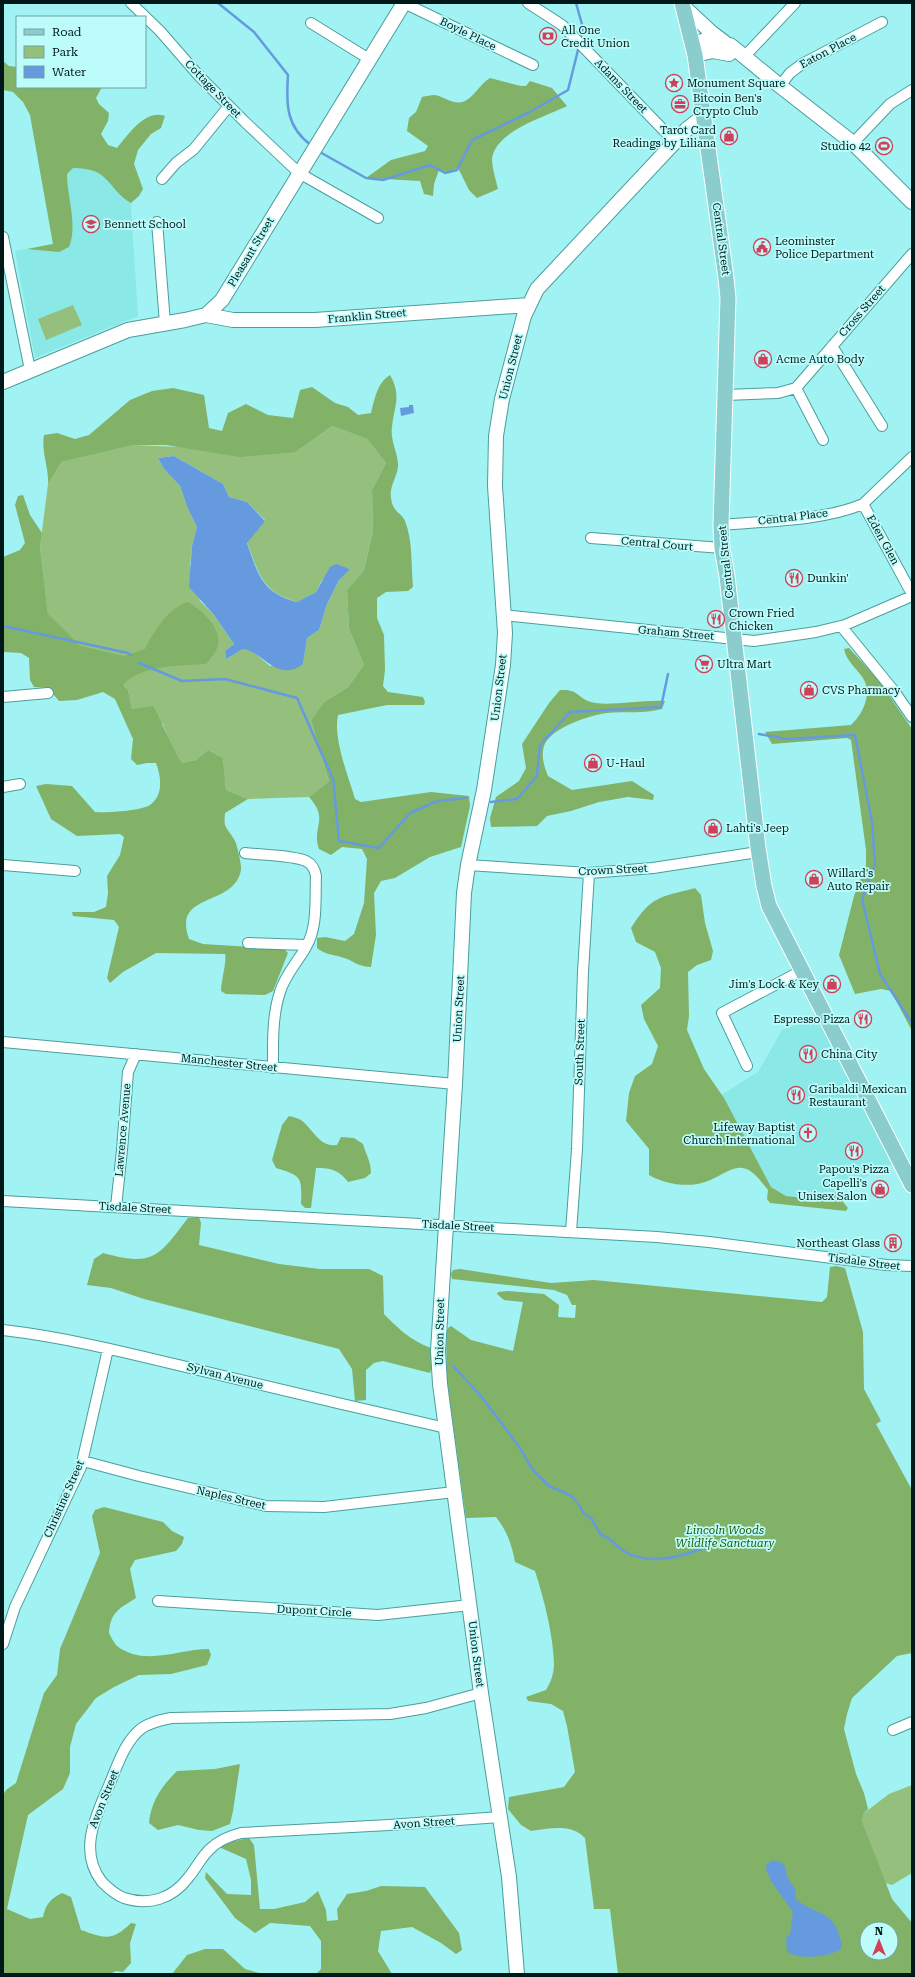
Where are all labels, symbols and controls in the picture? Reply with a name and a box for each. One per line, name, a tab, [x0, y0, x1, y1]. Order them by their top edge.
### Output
street label: Boyle Place	[438, 15, 498, 53]
legend	[16, 16, 146, 88]
place label: All One Credit Union	[561, 24, 630, 50]
text: Road	[52, 25, 82, 39]
bank icon: All One Credit Union	[538, 26, 558, 46]
street label: Eaton Place	[798, 31, 858, 71]
text: Park	[52, 45, 79, 59]
street label: Adams Street	[592, 56, 650, 116]
street label: Cottage Street	[182, 57, 244, 121]
text: Water	[52, 65, 86, 79]
place icon: Monument Square	[664, 73, 684, 93]
place label: Monument Square	[687, 77, 785, 90]
place label: Bitcoin Ben's Crypto Club	[693, 92, 762, 118]
office icon: Bitcoin Ben's Crypto Club	[670, 94, 690, 114]
place label: Tarot Card Readings by Liliana	[612, 124, 716, 150]
shop icon: Tarot Card Readings by Liliana	[719, 126, 739, 146]
sports icon: Studio 42	[874, 136, 894, 156]
place label: Studio 42	[821, 140, 871, 153]
street label: Central Street	[709, 202, 733, 276]
school or university icon: Bennett School	[81, 214, 101, 234]
street label: Pleasant Street	[225, 215, 277, 289]
place label: Bennett School	[104, 218, 187, 231]
place label: Leominster Police Department	[775, 235, 874, 261]
public building icon: Leominster Police Department	[752, 237, 772, 257]
street label: Cross Street	[836, 283, 888, 339]
street label: Franklin Street	[327, 306, 407, 326]
street label: Union Street	[497, 333, 525, 401]
shop icon: Acme Auto Body	[753, 349, 773, 369]
place label: Acme Auto Body	[776, 353, 865, 366]
street label: Central Place	[757, 506, 829, 528]
street label: Eden Glen	[864, 513, 902, 567]
street label: Central Street	[716, 525, 736, 599]
street label: Central Court	[621, 534, 693, 554]
restaurant icon: Dunkin'	[784, 568, 804, 588]
place label: Dunkin'	[807, 572, 849, 585]
place label: Crown Fried Chicken	[729, 607, 795, 633]
restaurant icon: Crown Fried Chicken	[706, 609, 726, 629]
street label: Graham Street	[637, 623, 715, 643]
street label: Union Street	[488, 654, 510, 722]
supermarket icon: Ultra Mart	[694, 654, 714, 674]
place label: Ultra Mart	[717, 658, 772, 671]
shop icon: CVS Pharmacy	[799, 680, 819, 700]
place label: CVS Pharmacy	[822, 684, 901, 697]
shop icon: U-Haul	[583, 753, 603, 773]
place label: U-Haul	[606, 757, 646, 770]
shop icon: Lahti's Jeep	[703, 818, 723, 838]
place label: Lahti's Jeep	[726, 822, 789, 835]
street label: Crown Street	[578, 862, 648, 878]
place label: Willard's Auto Repair	[827, 867, 890, 893]
shop icon: Willard's Auto Repair	[804, 869, 824, 889]
shop icon: Jim's Lock & Key	[822, 974, 842, 994]
street label: Union Street	[451, 975, 467, 1043]
place label: Jim's Lock & Key	[729, 978, 819, 991]
restaurant icon: Espresso Pizza	[853, 1009, 873, 1029]
place label: Espresso Pizza	[773, 1013, 850, 1026]
street label: South Street	[572, 1019, 588, 1085]
restaurant icon: China City	[798, 1044, 818, 1064]
place label: China City	[821, 1048, 878, 1061]
street label: Manchester Street	[180, 1051, 278, 1075]
street label: Lawrence Avenue	[112, 1083, 134, 1177]
place label: Garibaldi Mexican Restaurant	[809, 1083, 907, 1109]
restaurant icon: Garibaldi Mexican Restaurant	[786, 1085, 806, 1105]
place label: Lifeway Baptist Church International	[683, 1121, 796, 1147]
church icon: Lifeway Baptist Church International	[798, 1123, 818, 1143]
restaurant icon: Papou's Pizza	[844, 1141, 864, 1161]
place label: Papou's Pizza	[819, 1163, 889, 1176]
place label: Capelli's Unisex Salon	[797, 1177, 867, 1203]
shop icon: Capelli's Unisex Salon	[870, 1179, 890, 1199]
street label: Tisdale Street	[98, 1200, 172, 1216]
street label: Tisdale Street	[421, 1218, 495, 1234]
building icon: Northeast Glass	[883, 1233, 903, 1253]
place label: Northeast Glass	[796, 1237, 880, 1250]
street label: Tisdale Street	[827, 1251, 901, 1273]
street label: Union Street	[433, 1298, 447, 1366]
street label: Sylvan Avenue	[186, 1360, 264, 1392]
street label: Christine Street	[41, 1458, 87, 1540]
street label: Naples Street	[195, 1484, 267, 1512]
park label: Lincoln Woods Wildlife Sanctuary	[676, 1524, 775, 1550]
street label: Dupont Circle	[276, 1603, 352, 1619]
street label: Union Street	[465, 1620, 487, 1688]
street label: Avon Street	[86, 1768, 122, 1830]
street label: Avon Street	[393, 1814, 455, 1832]
north arrow	[859, 1921, 899, 1961]
text: N	[875, 1925, 884, 1938]

